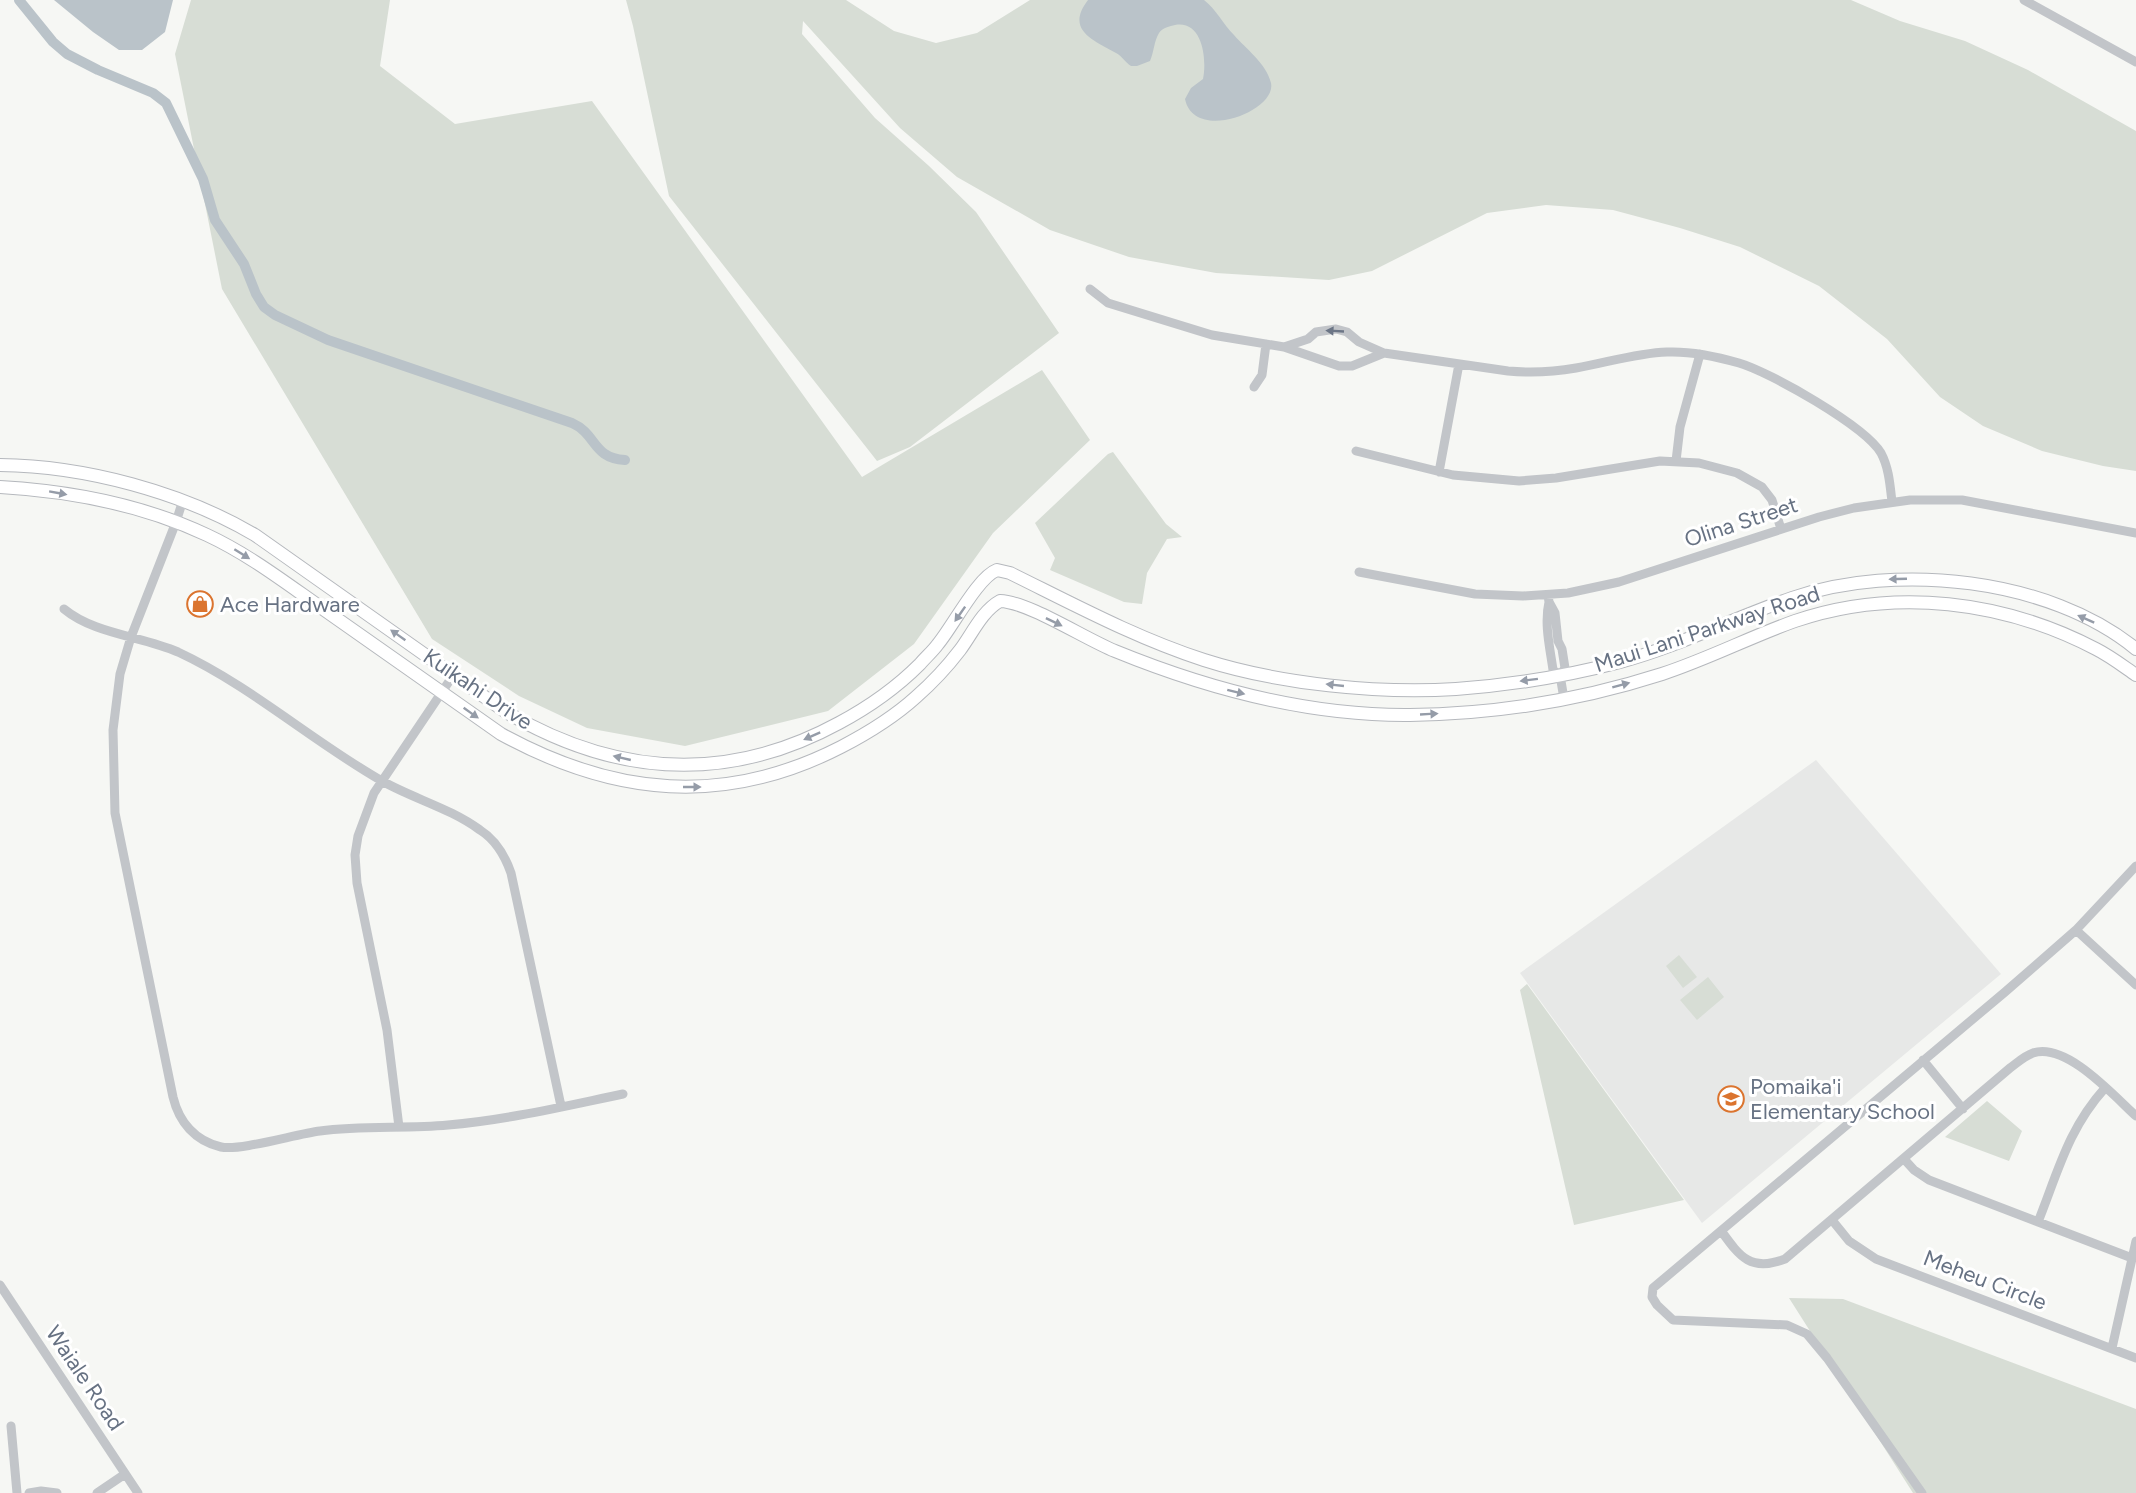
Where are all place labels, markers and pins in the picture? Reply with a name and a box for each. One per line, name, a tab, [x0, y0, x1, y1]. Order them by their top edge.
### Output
shop icon: Ace Hardware	[185, 589, 215, 619]
place label: Ace Hardware	[220, 591, 360, 618]
place label: Pomaika'i Elementary School	[1750, 1073, 1935, 1125]
school or university icon: Pomaika'i Elementary School	[1716, 1084, 1746, 1114]

